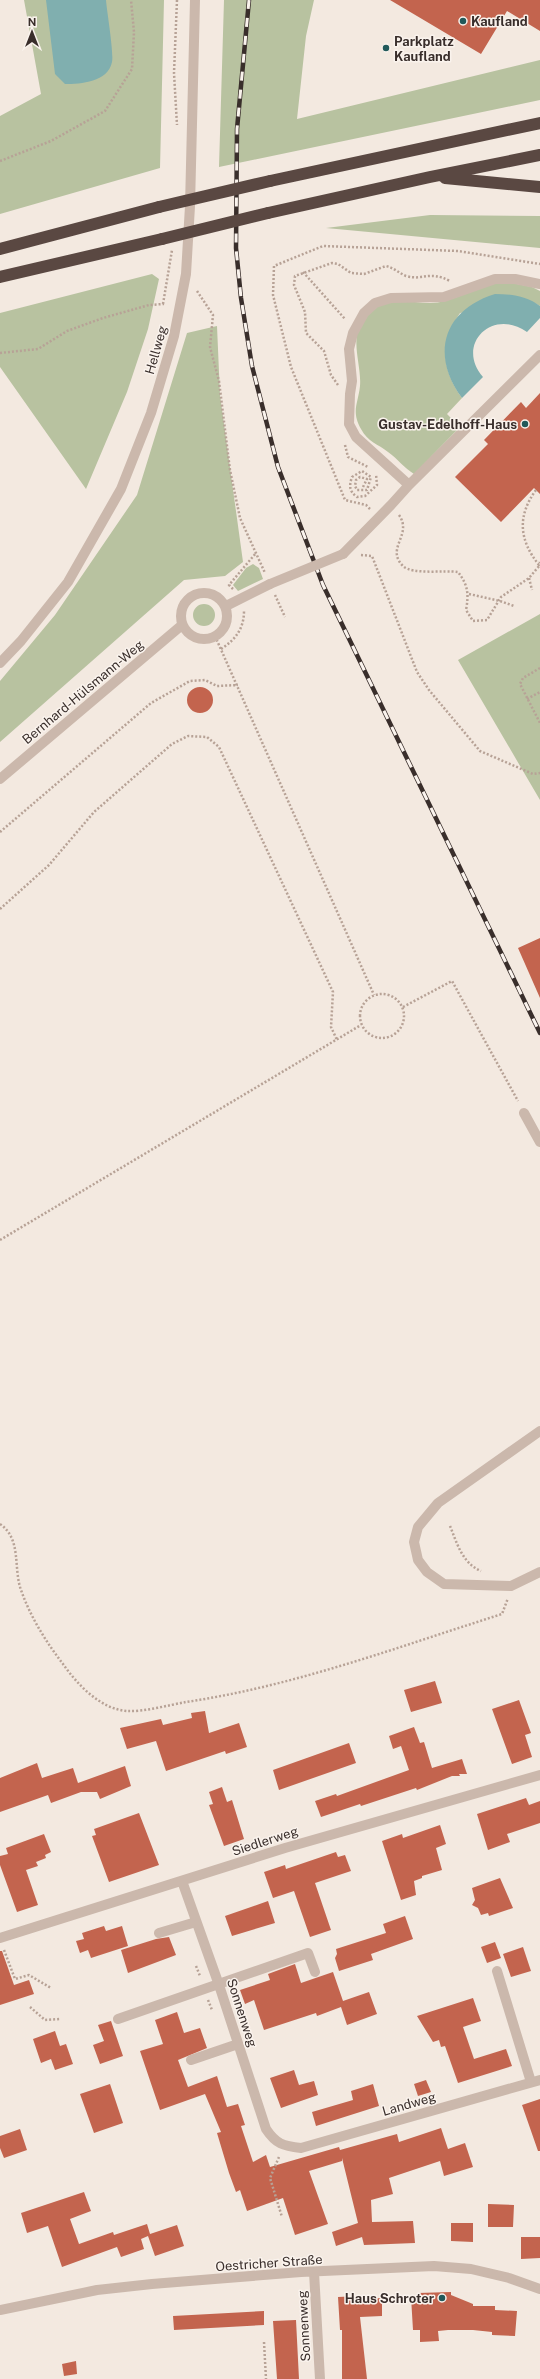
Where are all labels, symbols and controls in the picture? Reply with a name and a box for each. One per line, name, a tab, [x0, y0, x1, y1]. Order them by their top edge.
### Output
north arrow	[12, 12, 52, 52]
place label: Kaufland	[471, 14, 528, 29]
text: N	[28, 16, 36, 28]
marker: Kaufland	[458, 16, 468, 26]
place label: Parkplatz Kaufland	[394, 34, 454, 64]
marker: Parkplatz Kaufland	[381, 43, 391, 53]
street label: Hellweg	[142, 324, 170, 376]
place label: Gustav-Edelhoff-Haus	[378, 417, 517, 432]
marker: Gustav-Edelhoff-Haus	[520, 419, 530, 429]
street label: Bernhard-Hülsmann-Weg	[19, 637, 147, 747]
street label: Siedlerweg	[230, 1823, 300, 1859]
street label: Sonnenweg	[224, 1977, 260, 2049]
street label: Landweg	[380, 2089, 438, 2119]
street label: Oestricher Straße	[215, 2252, 323, 2274]
street label: Sonnenweg	[295, 2290, 313, 2362]
place label: Haus Schroter	[345, 2291, 435, 2306]
marker: Haus Schroter	[437, 2293, 447, 2303]

